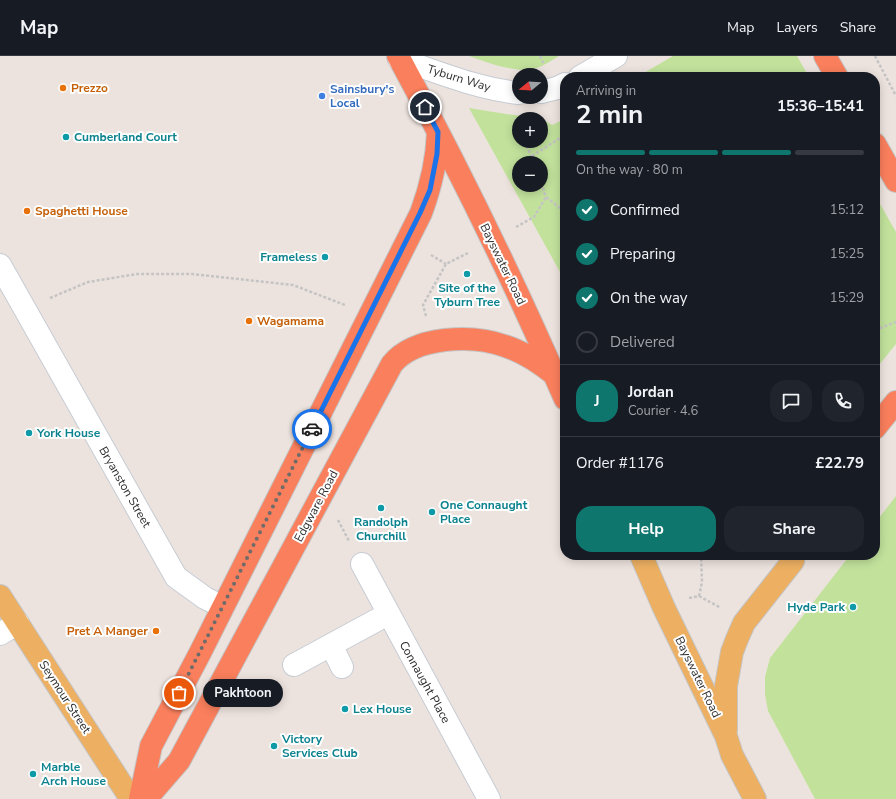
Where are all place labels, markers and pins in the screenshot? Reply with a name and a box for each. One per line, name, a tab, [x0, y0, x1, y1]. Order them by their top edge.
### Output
place label: Prezzo	[71, 80, 108, 96]
place label: Sainsbury's Local	[330, 81, 395, 111]
marker: Prezzo	[58, 83, 68, 93]
pin	[408, 90, 442, 124]
marker: Sainsbury's Local	[317, 91, 327, 101]
place label: Cumberland Court	[74, 129, 177, 145]
marker: Cumberland Court	[61, 132, 71, 142]
place label: Spaghetti House	[35, 203, 128, 219]
marker: Spaghetti House	[22, 206, 32, 216]
place label: Frameless	[260, 249, 317, 265]
marker: Frameless	[320, 252, 330, 262]
marker: Site of the Tyburn Tree	[462, 269, 472, 279]
place label: Site of the Tyburn Tree	[434, 280, 501, 310]
place label: Wagamama	[257, 313, 324, 329]
marker: Wagamama	[244, 316, 254, 326]
place label: York House	[36, 425, 101, 441]
marker: York House	[24, 428, 34, 438]
place label: One Connaught Place	[440, 497, 528, 527]
marker: Randolph Churchill	[376, 503, 386, 513]
marker: One Connaught Place	[427, 507, 437, 517]
place label: Randolph Churchill	[354, 514, 408, 544]
place label: Hyde Park	[787, 599, 846, 615]
marker: Hyde Park	[848, 602, 858, 612]
place label: Pret A Manger	[67, 623, 148, 639]
marker: Pret A Manger	[151, 626, 161, 636]
pin	[162, 676, 196, 710]
callout: Pakhtoon	[203, 679, 283, 707]
place label: Lex House	[353, 701, 412, 717]
marker: Lex House	[340, 704, 350, 714]
place label: Victory Services Club	[281, 731, 358, 761]
marker: Victory Services Club	[269, 741, 279, 751]
place label: Marble Arch House	[41, 759, 106, 789]
marker: Marble Arch House	[28, 769, 38, 779]

